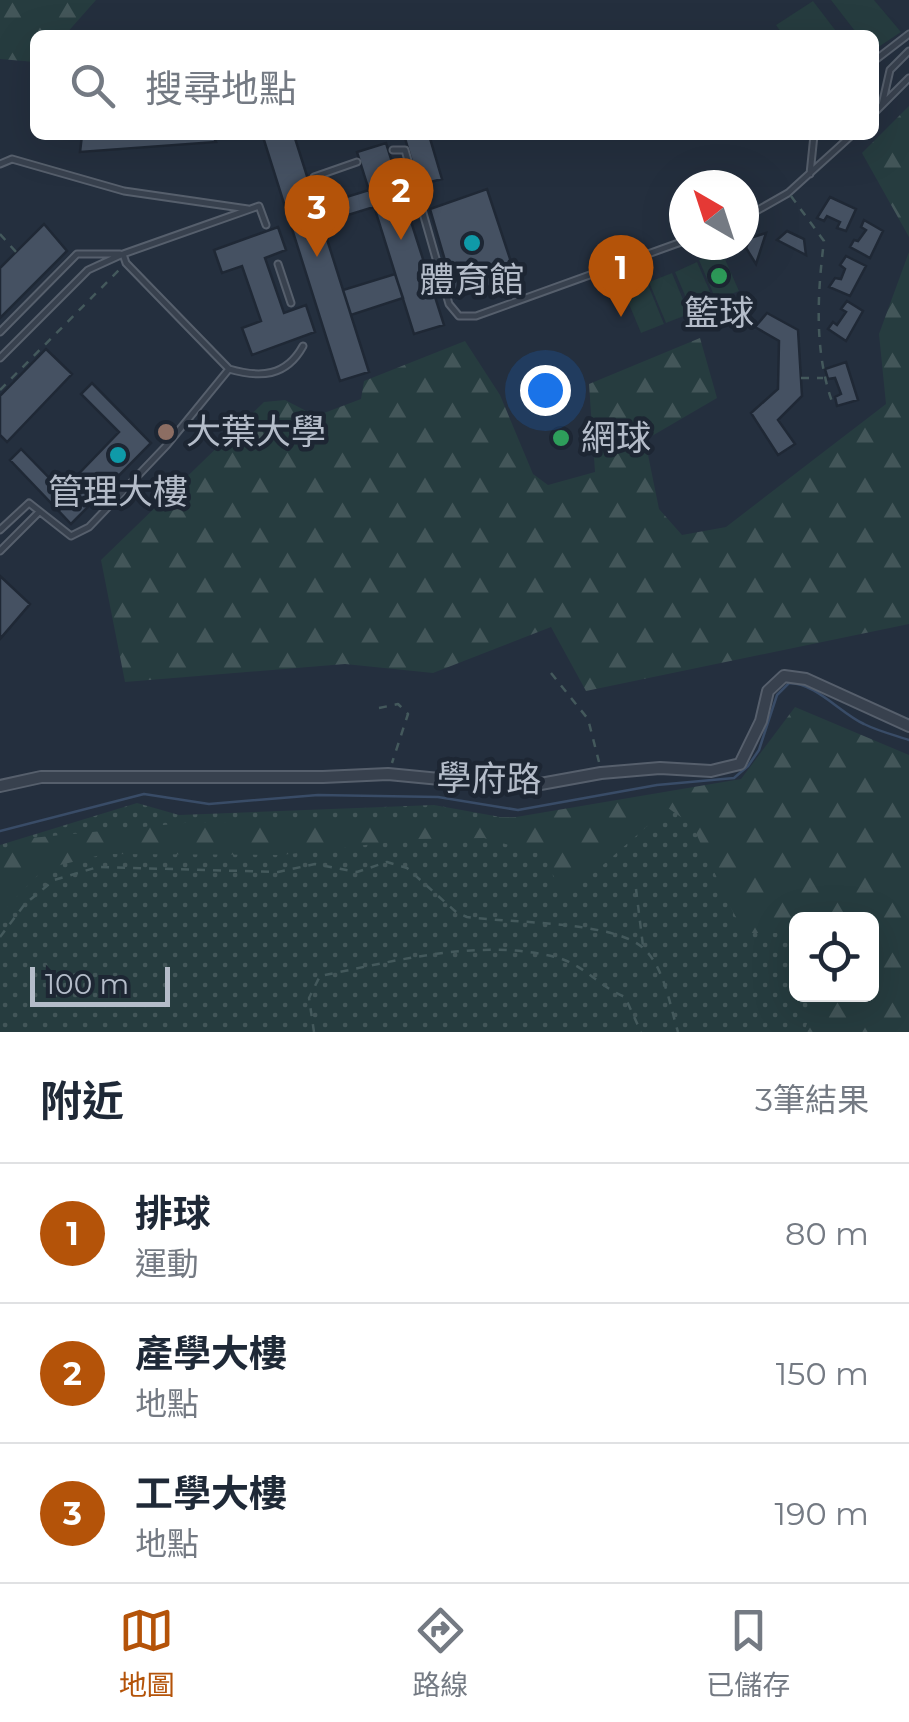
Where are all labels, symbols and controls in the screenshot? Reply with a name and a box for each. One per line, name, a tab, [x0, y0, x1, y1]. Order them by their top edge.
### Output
search box	[30, 30, 879, 140]
icon: search	[65, 58, 120, 113]
text: 搜尋地點	[145, 65, 297, 112]
pin: 2	[368, 158, 434, 240]
north arrow	[669, 170, 759, 260]
pin: 3	[284, 174, 350, 257]
marker: 體育館	[461, 232, 483, 254]
pin: 1	[588, 234, 654, 317]
place label: 體育館	[419, 258, 525, 301]
marker: 籃球	[708, 265, 730, 287]
place label: 籃球	[684, 291, 754, 334]
your location	[520, 365, 571, 416]
place label: 大葉大學	[186, 410, 326, 453]
place label: 網球	[581, 416, 651, 459]
marker: 大葉大學	[155, 421, 177, 443]
marker: 網球	[550, 427, 572, 449]
marker: 管理大樓	[107, 444, 129, 466]
place label: 管理大樓	[48, 470, 188, 513]
street label: 學府路	[436, 756, 542, 801]
map controls	[789, 912, 879, 1002]
button: locate	[789, 912, 879, 1002]
scale bar	[30, 962, 170, 1006]
text: 100 m	[45, 967, 129, 1001]
text: 附近	[40, 1075, 124, 1127]
text: 3筆結果	[755, 1080, 869, 1119]
text: 排球	[135, 1190, 211, 1237]
text: 1	[66, 1214, 79, 1253]
text: 80 m	[785, 1214, 869, 1253]
text: 運動	[135, 1244, 199, 1283]
text: 產學大樓	[135, 1330, 287, 1377]
text: 2	[63, 1354, 82, 1393]
text: 150 m	[776, 1354, 869, 1393]
text: 地點	[135, 1384, 199, 1423]
text: 工學大樓	[135, 1470, 287, 1517]
text: 3	[63, 1494, 82, 1533]
text: 190 m	[774, 1494, 869, 1533]
text: 地點	[135, 1524, 199, 1563]
tab: 地圖	[119, 1603, 175, 1703]
tab: 路線	[412, 1603, 468, 1703]
tab: 已儲存	[706, 1603, 790, 1703]

